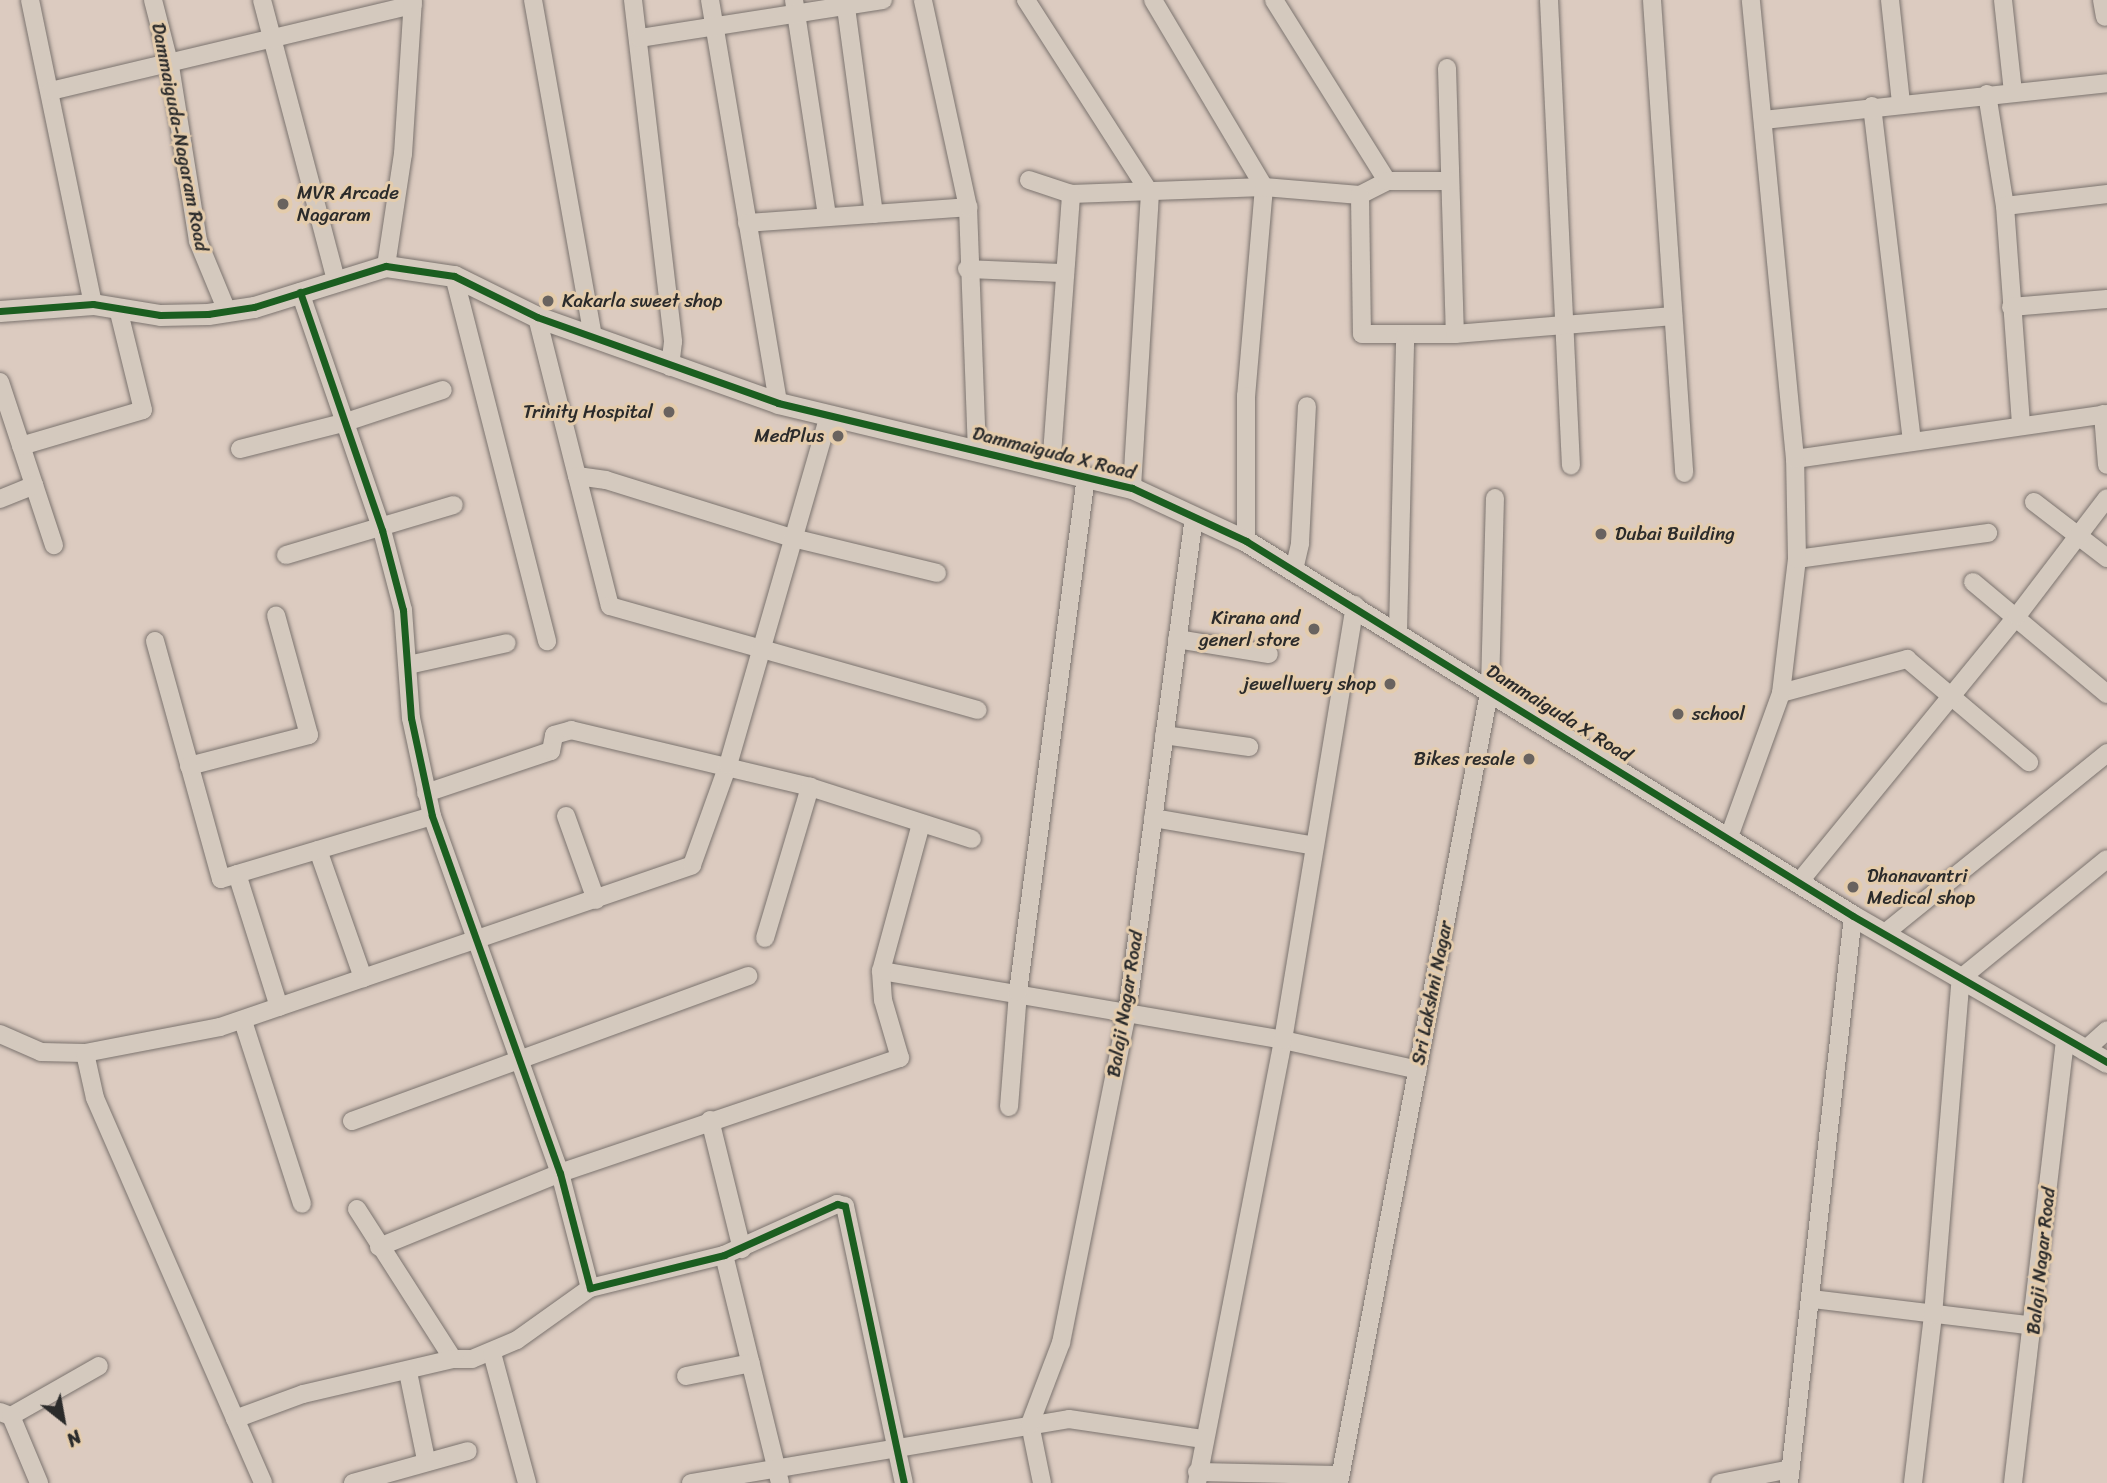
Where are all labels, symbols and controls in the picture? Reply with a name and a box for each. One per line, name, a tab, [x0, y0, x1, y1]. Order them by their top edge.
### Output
street label: Dammaiguda-Nagaram Road	[147, 21, 213, 253]
place label: MVR Arcade Nagaram	[297, 182, 399, 226]
marker: MVR Arcade Nagaram	[275, 196, 291, 212]
place label: Kakarla sweet shop	[562, 290, 723, 312]
marker: Kakarla sweet shop	[540, 293, 556, 309]
place label: Trinity Hospital	[523, 401, 653, 423]
marker: Trinity Hospital	[659, 402, 679, 422]
street label: Dammaiguda X Road	[970, 422, 1138, 484]
place label: MedPlus	[754, 425, 824, 447]
marker: MedPlus	[830, 428, 846, 444]
place label: Dubai Building	[1615, 523, 1735, 545]
marker: Dubai Building	[1593, 526, 1609, 542]
place label: Kirana and generl store	[1198, 607, 1300, 651]
marker: Kirana and generl store	[1306, 621, 1322, 637]
street label: Dammaiguda X Road	[1482, 659, 1636, 767]
place label: jewellwery shop	[1243, 673, 1376, 695]
marker: jewellwery shop	[1382, 676, 1398, 692]
place label: school	[1692, 703, 1745, 725]
marker: school	[1670, 706, 1686, 722]
place label: Bikes resale	[1414, 748, 1515, 770]
marker: Bikes resale	[1521, 751, 1537, 767]
place label: Dhanavantri Medical shop	[1867, 865, 1975, 909]
marker: Dhanavantri Medical shop	[1845, 879, 1861, 895]
street label: Sri Lakshni Nagar	[1407, 919, 1457, 1067]
street label: Balaji Nagar Road	[1102, 929, 1148, 1079]
street label: Balaji Nagar Road	[2022, 1186, 2060, 1336]
north arrow	[28, 1385, 98, 1455]
text: N	[60, 1421, 88, 1456]

